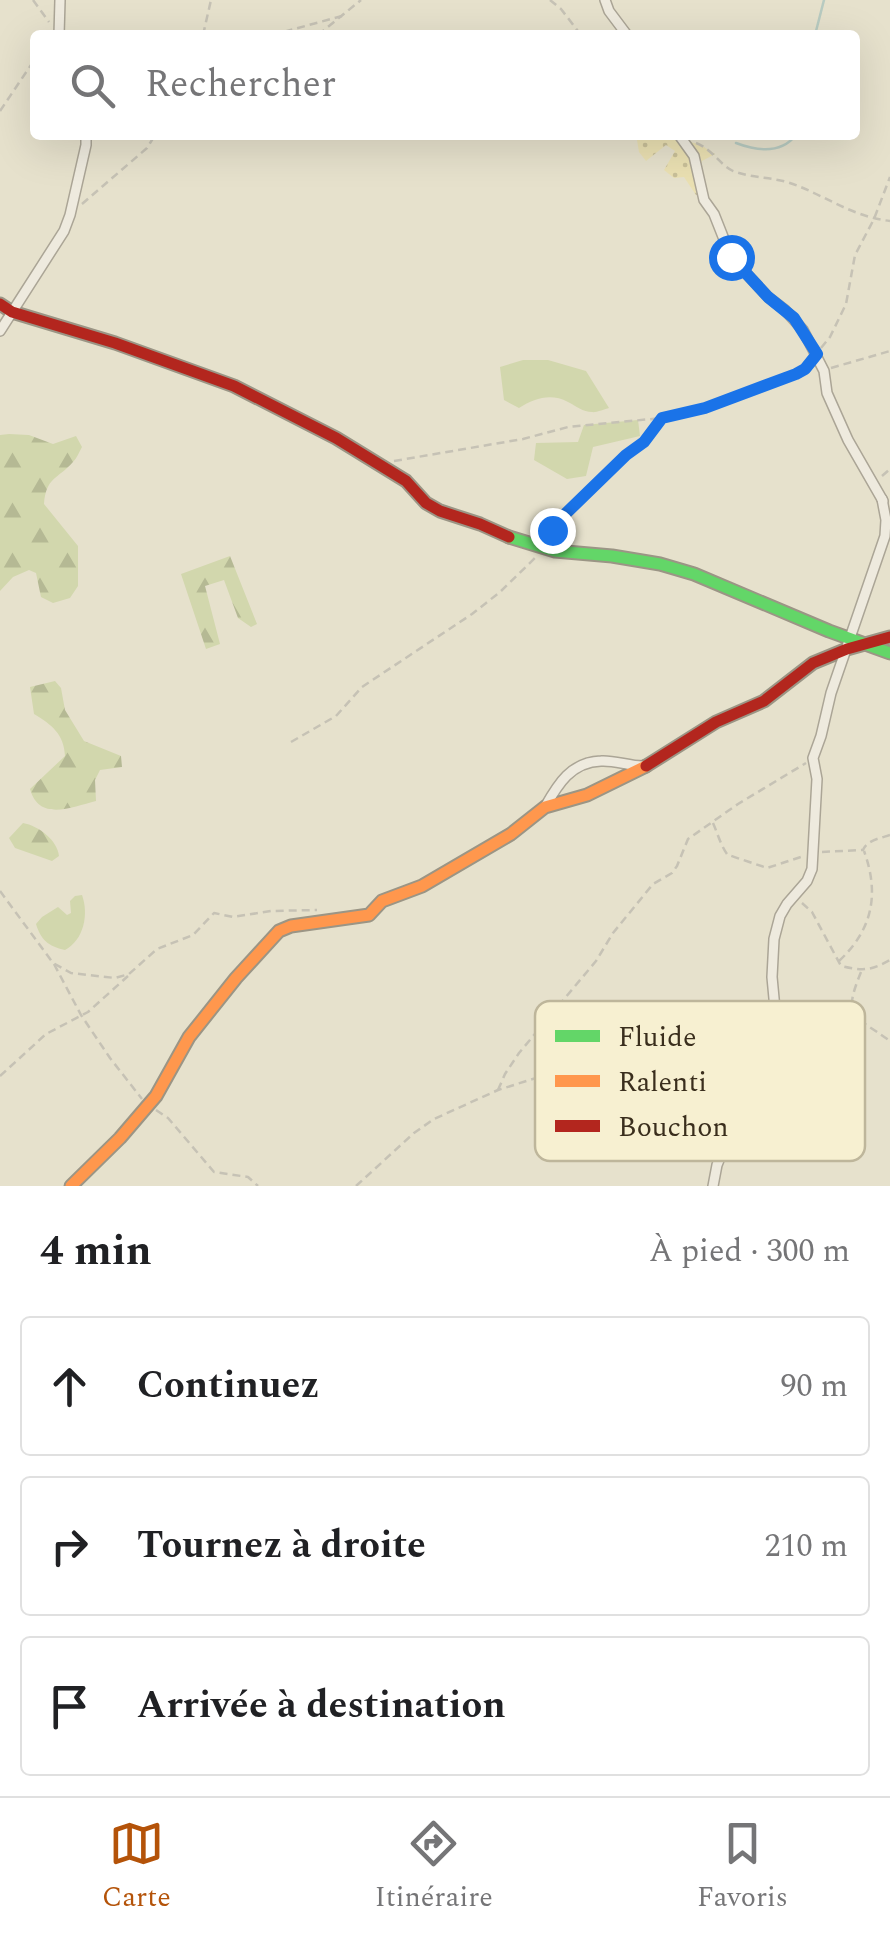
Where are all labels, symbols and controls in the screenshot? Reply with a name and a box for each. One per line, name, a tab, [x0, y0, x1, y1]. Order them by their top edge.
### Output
search box	[30, 30, 860, 140]
text: Rechercher	[145, 56, 336, 114]
icon: search	[65, 58, 120, 113]
route start	[709, 235, 755, 281]
route end	[530, 508, 576, 554]
legend	[535, 1001, 865, 1161]
text: Fluide	[618, 1016, 697, 1059]
text: Ralenti	[618, 1061, 707, 1104]
text: Bouchon	[618, 1106, 729, 1149]
text: 4 min	[40, 1220, 152, 1283]
text: À pied · 300 m	[649, 1227, 850, 1276]
text: Continuez	[137, 1357, 319, 1415]
icon: ahead	[42, 1359, 97, 1414]
text: 90 m	[780, 1362, 848, 1411]
text: Tournez à droite	[137, 1517, 426, 1575]
icon: right	[42, 1519, 97, 1574]
text: 210 m	[764, 1522, 848, 1571]
text: Arrivée à destination	[137, 1677, 506, 1735]
icon: arrive	[42, 1679, 97, 1734]
tab: Carte	[102, 1816, 171, 1919]
tab: Itinéraire	[375, 1816, 493, 1919]
tab: Favoris	[697, 1816, 788, 1919]

